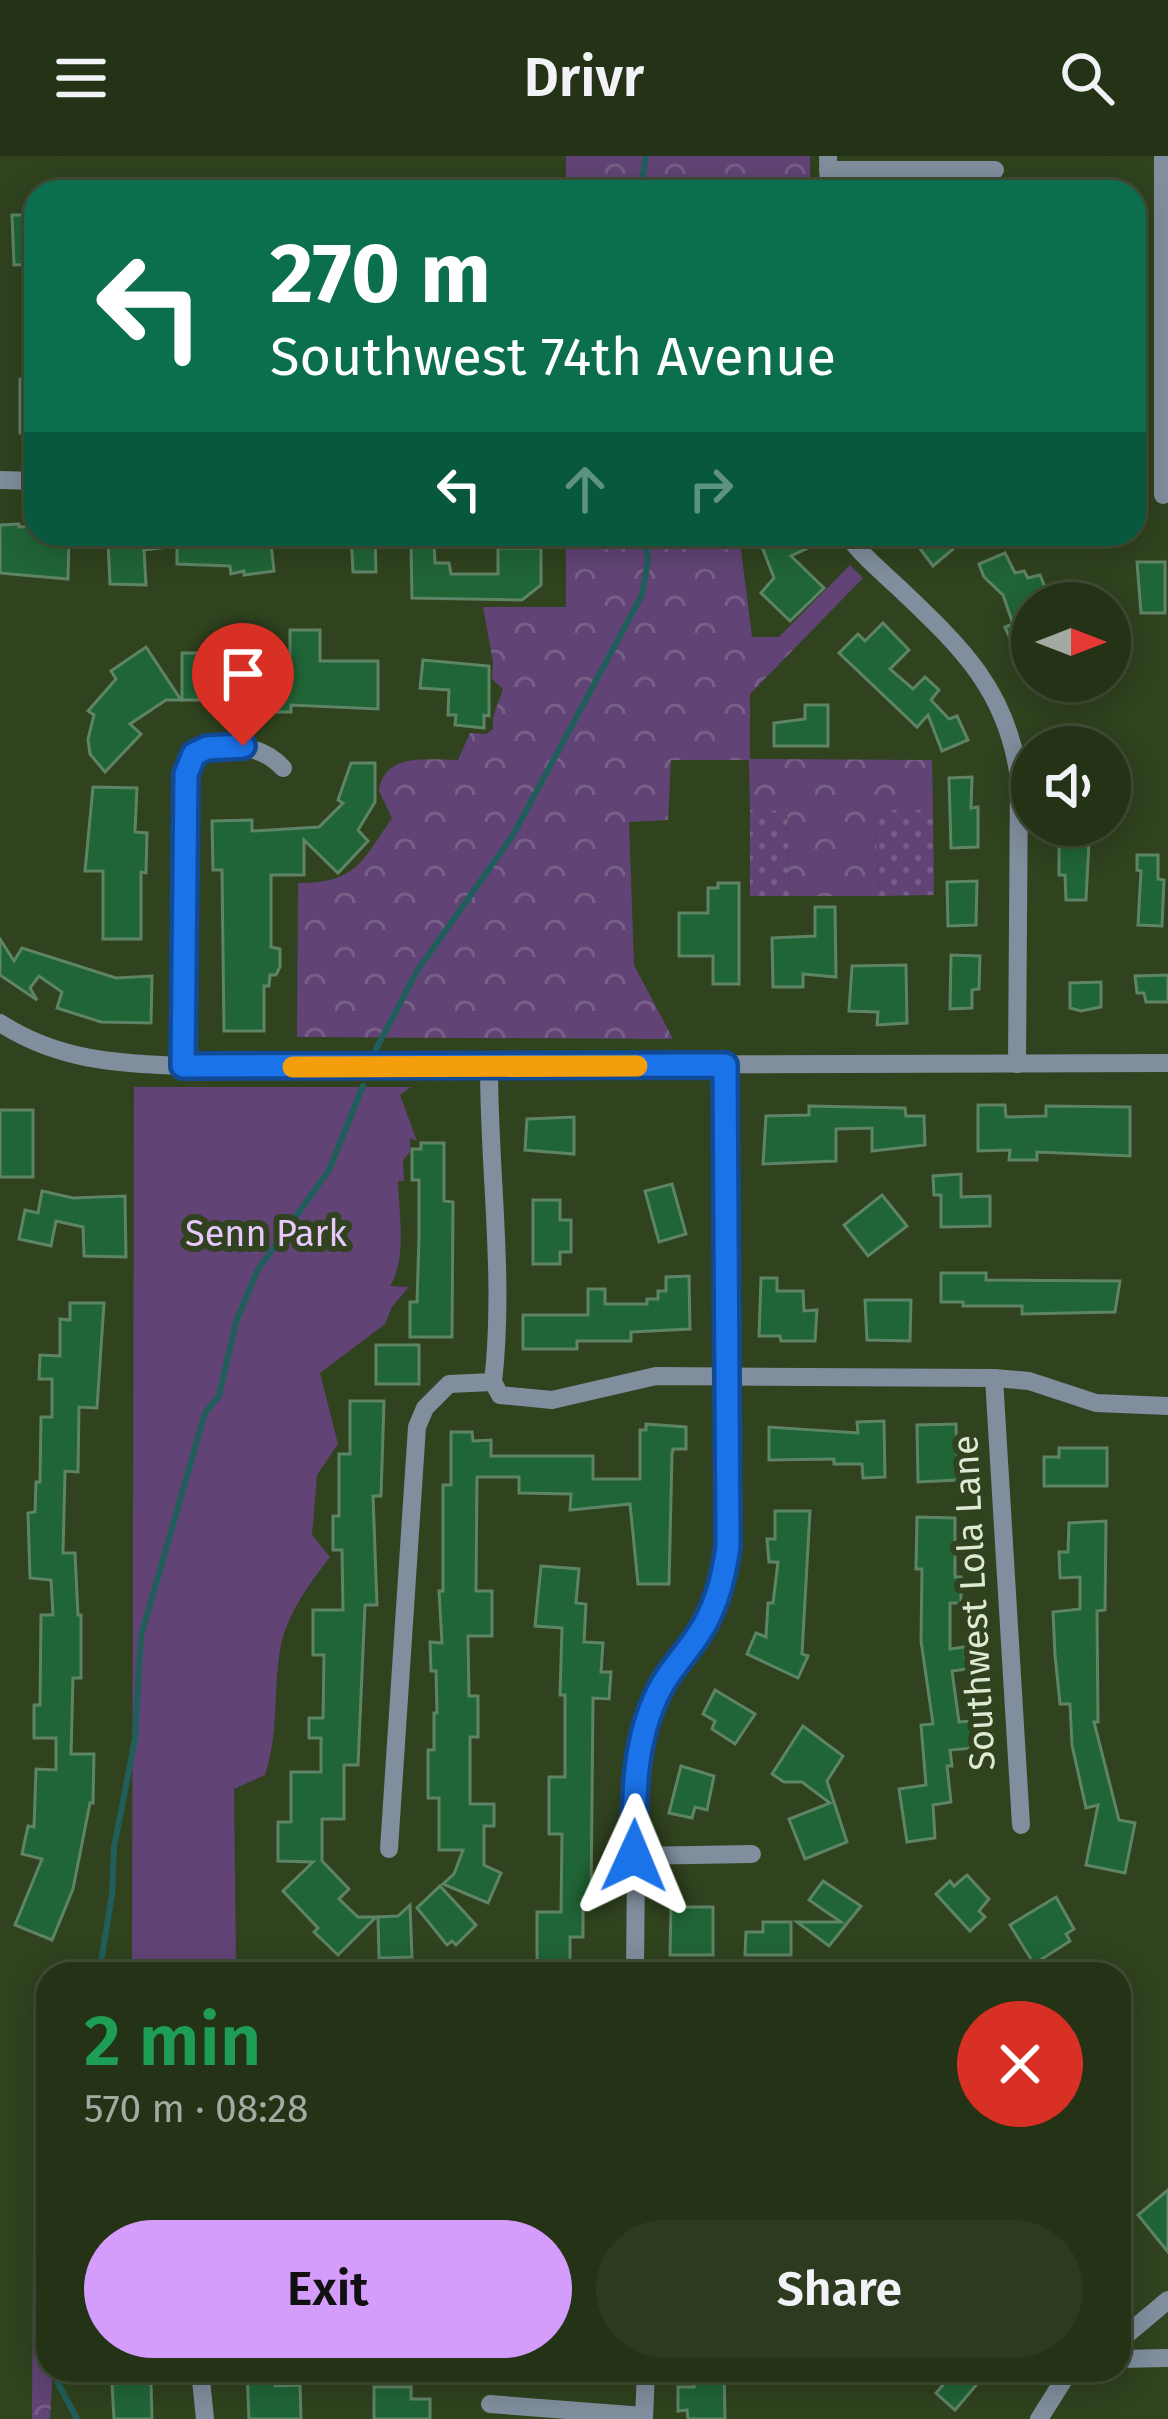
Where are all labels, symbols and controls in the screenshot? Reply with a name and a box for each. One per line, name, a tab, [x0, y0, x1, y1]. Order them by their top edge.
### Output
icon: menu	[48, 45, 114, 111]
icon: search	[1054, 45, 1120, 111]
text: Drivr	[524, 46, 644, 110]
text: 270 m	[270, 223, 491, 324]
icon: left	[72, 228, 228, 384]
text: Southwest 74th Avenue	[270, 325, 836, 389]
icon: left	[426, 456, 492, 522]
icon: ahead	[552, 456, 618, 522]
icon: right	[678, 456, 744, 522]
north arrow	[1011, 582, 1131, 702]
map controls	[1011, 582, 1131, 846]
pin	[192, 623, 294, 746]
icon: arrive	[210, 641, 276, 707]
button: sound	[1011, 726, 1131, 846]
park label: Senn Park	[185, 1212, 347, 1256]
street label: Southwest Lola Lane	[943, 1434, 1005, 1772]
position arrow	[571, 1793, 697, 1919]
text: 2 min	[84, 1998, 261, 2084]
button: close	[957, 2001, 1083, 2127]
text: 570 m · 08:28	[84, 2086, 308, 2132]
button: Exit	[84, 2220, 572, 2358]
button: Share	[596, 2220, 1083, 2358]

